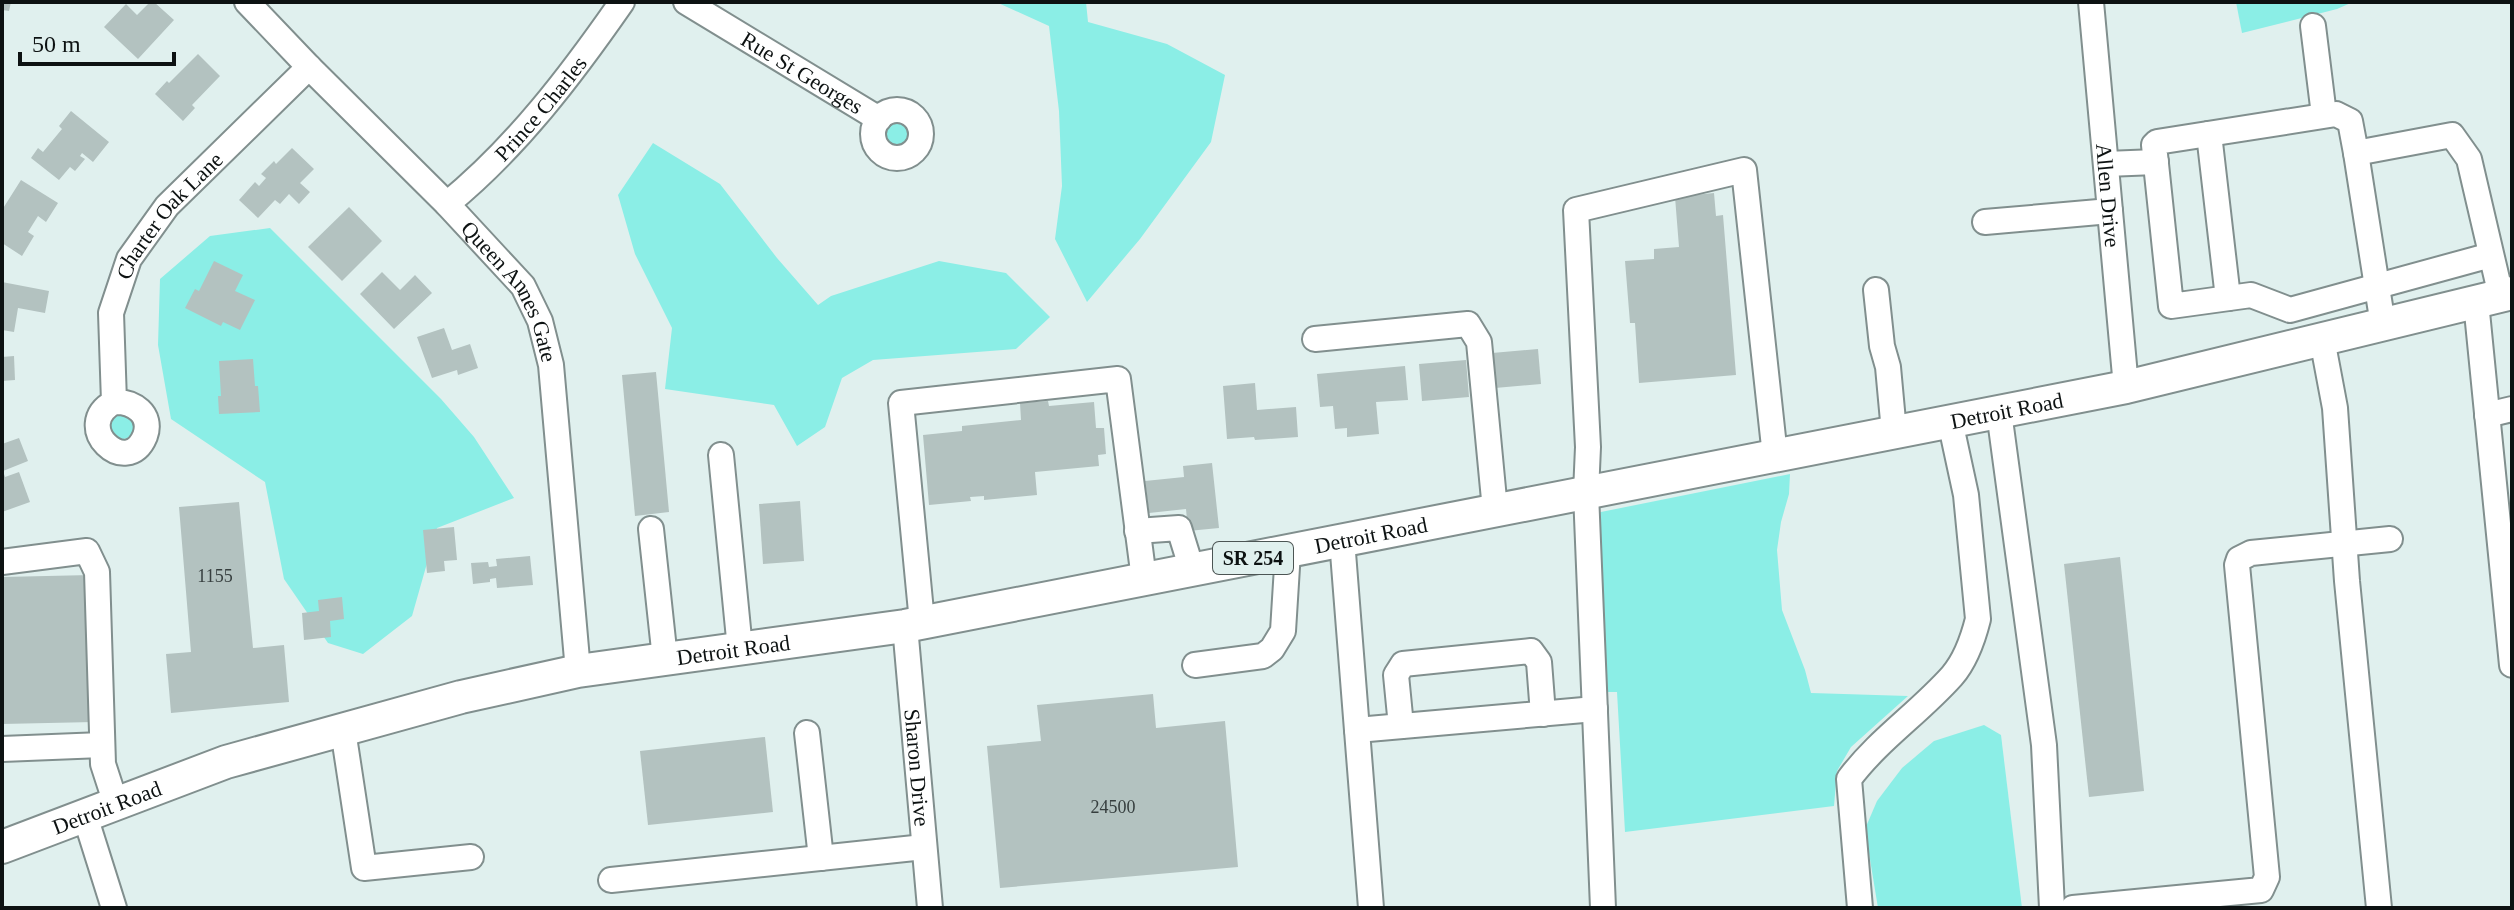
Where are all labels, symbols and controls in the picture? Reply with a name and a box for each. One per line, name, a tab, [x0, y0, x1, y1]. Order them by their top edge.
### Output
scale bar	[20, 16, 174, 66]
street label: Rue St Georges	[737, 27, 867, 119]
text: 50 m	[32, 31, 81, 57]
street label: Prince Charles	[490, 51, 592, 166]
street label: Allen Drive	[2091, 142, 2125, 248]
street label: Charter Oak Lane	[111, 147, 228, 282]
street label: Queen Annes Gate	[456, 216, 562, 364]
street label: Detroit Road	[1948, 388, 2065, 434]
street label: Detroit Road	[1312, 512, 1429, 559]
road number: SR 254	[1213, 542, 1293, 574]
house number: 1155	[197, 566, 233, 586]
street label: Detroit Road	[675, 630, 792, 670]
street label: Sharon Drive	[899, 708, 935, 827]
street label: Detroit Road	[49, 776, 165, 840]
house number: 24500	[1091, 797, 1136, 817]

